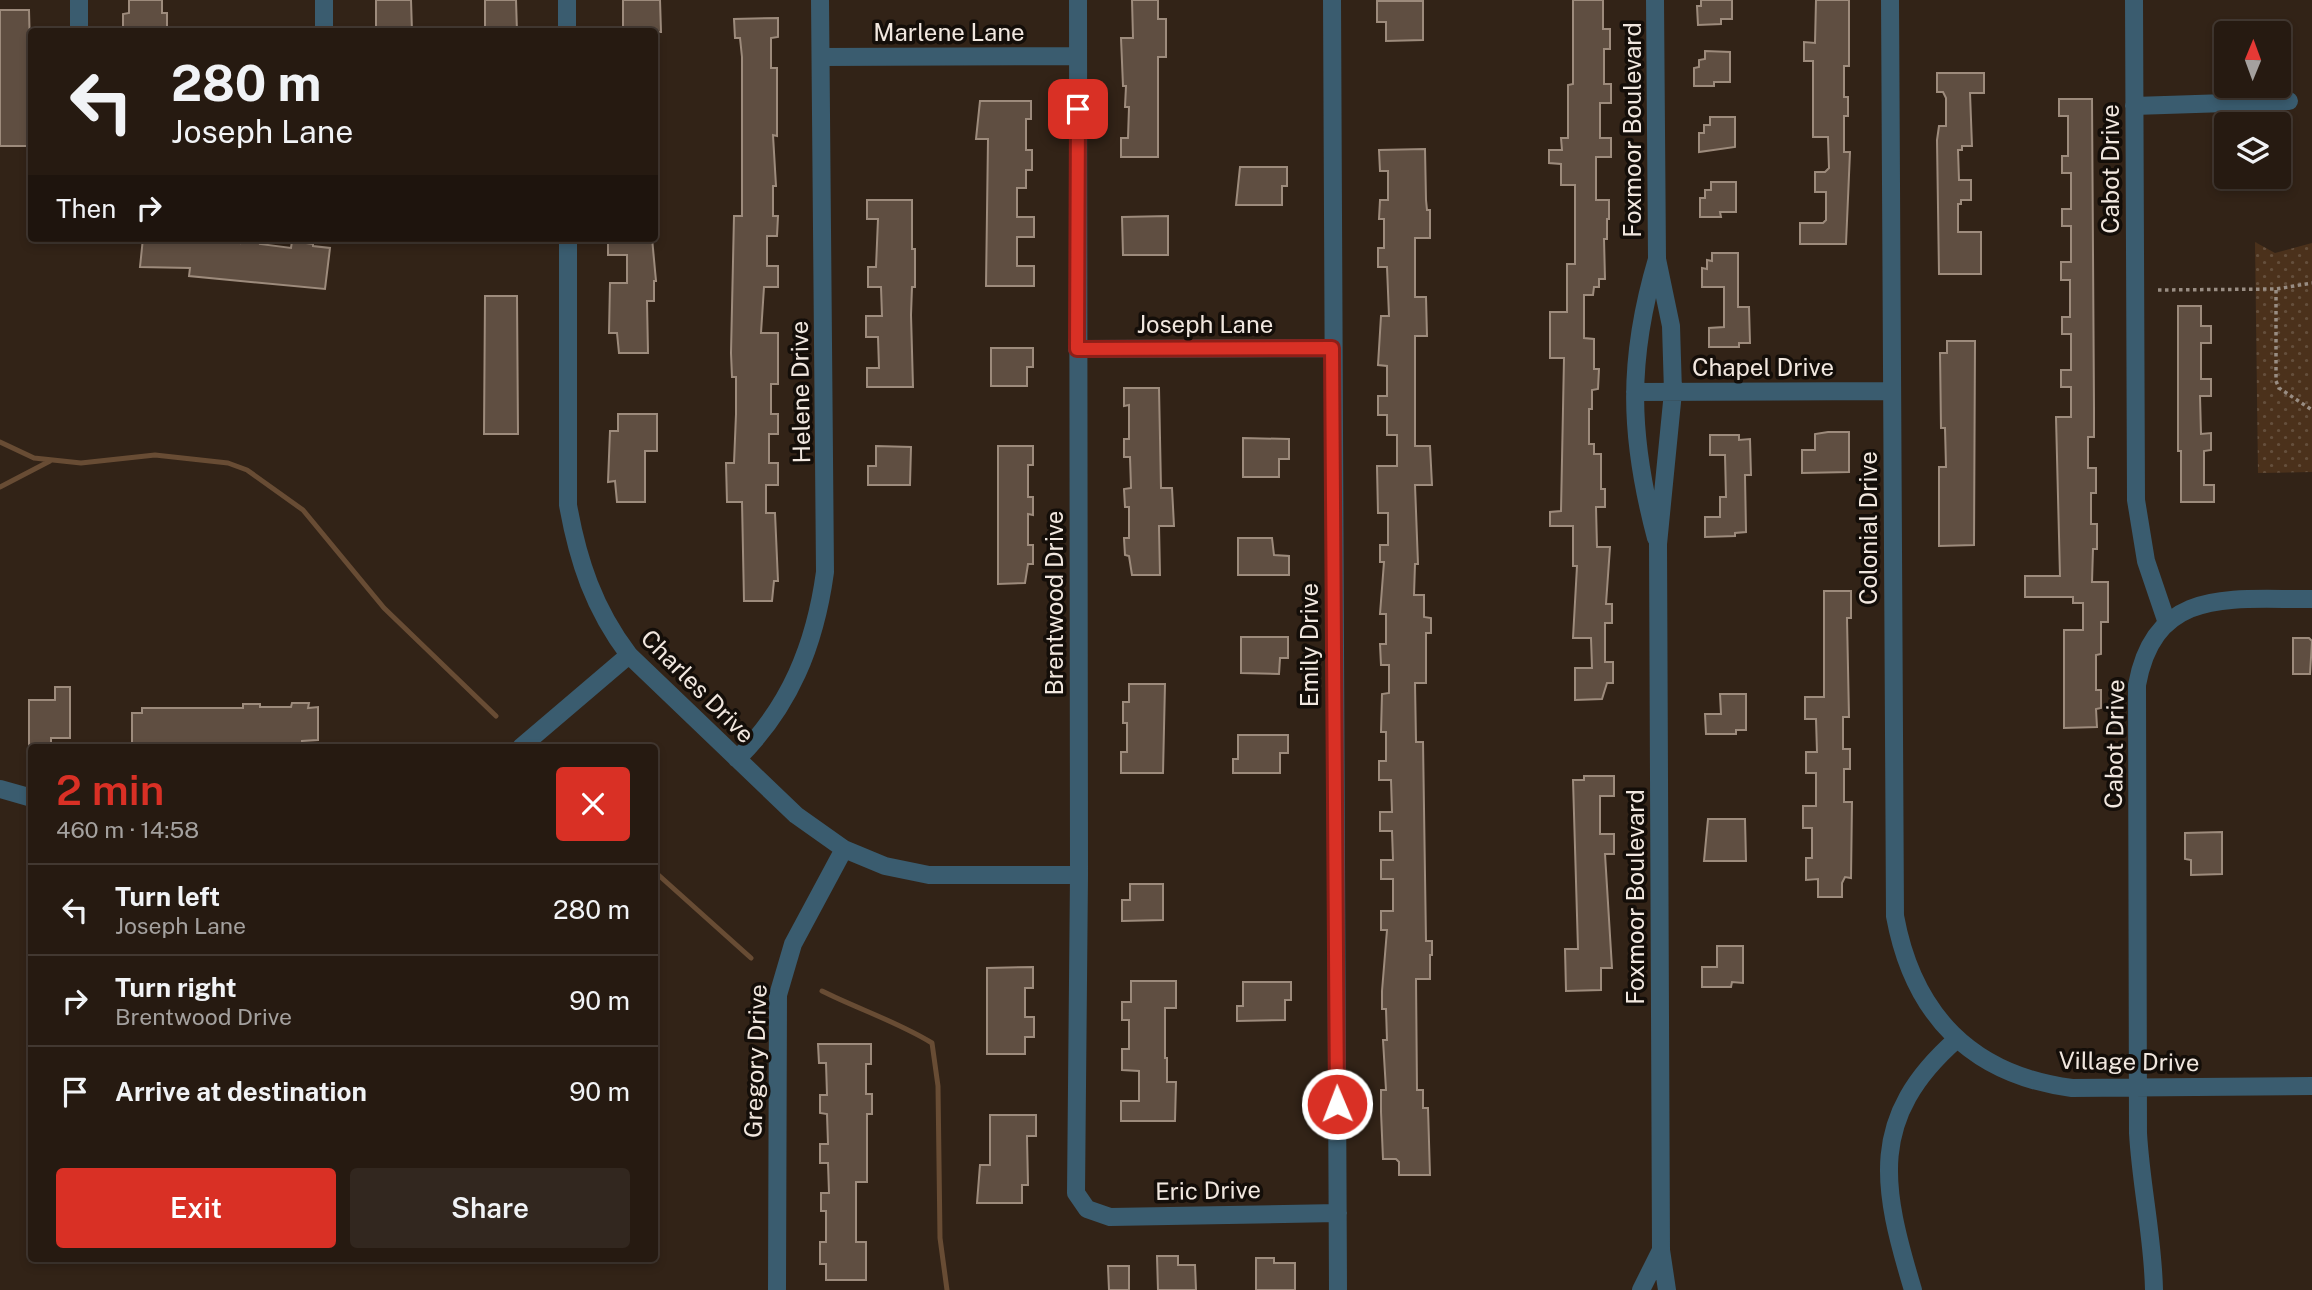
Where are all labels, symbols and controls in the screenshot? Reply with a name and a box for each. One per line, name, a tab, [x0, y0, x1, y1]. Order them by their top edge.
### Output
street label: Marlene Lane	[873, 18, 1025, 46]
north arrow	[2214, 21, 2291, 98]
map controls	[2214, 21, 2291, 189]
street label: Foxmoor Boulevard	[1618, 22, 1646, 238]
text: 280 m	[171, 54, 321, 112]
icon: left	[56, 56, 147, 147]
pin	[1048, 79, 1108, 139]
icon: arrive	[1059, 90, 1097, 128]
street label: Cabot Drive	[2096, 104, 2124, 234]
button: layers	[2214, 112, 2291, 189]
text: Joseph Lane	[171, 113, 353, 150]
icon: right	[130, 189, 168, 227]
text: Then	[56, 193, 116, 224]
street label: Joseph Lane	[1137, 310, 1273, 338]
street label: Helene Drive	[785, 320, 815, 464]
street label: Chapel Drive	[1692, 353, 1834, 381]
street label: Colonial Drive	[1854, 451, 1882, 605]
street label: Brentwood Drive	[1040, 511, 1068, 695]
street label: Emily Drive	[1295, 583, 1323, 707]
street label: Charles Drive	[636, 624, 760, 748]
street label: Cabot Drive	[2099, 679, 2129, 809]
text: 2 min	[56, 765, 164, 814]
button: close	[556, 767, 630, 841]
street label: Foxmoor Boulevard	[1621, 789, 1649, 1005]
text: 460 m · 14:58	[56, 816, 199, 843]
text: Turn left	[115, 881, 220, 912]
icon: left	[56, 891, 94, 929]
text: 280 m	[553, 894, 630, 925]
text: Joseph Lane	[115, 912, 246, 939]
text: Turn right	[115, 972, 237, 1003]
icon: right	[56, 982, 94, 1020]
street label: Gregory Drive	[738, 983, 772, 1139]
text: 90 m	[569, 985, 630, 1016]
text: Brentwood Drive	[115, 1003, 292, 1030]
street label: Village Drive	[2058, 1046, 2200, 1076]
position arrow	[1300, 1067, 1374, 1141]
icon: arrive	[56, 1073, 94, 1111]
text: Arrive at destination	[115, 1076, 367, 1107]
text: 90 m	[569, 1076, 630, 1107]
button: Exit	[56, 1168, 336, 1248]
button: Share	[350, 1168, 630, 1248]
street label: Eric Drive	[1155, 1175, 1261, 1205]

